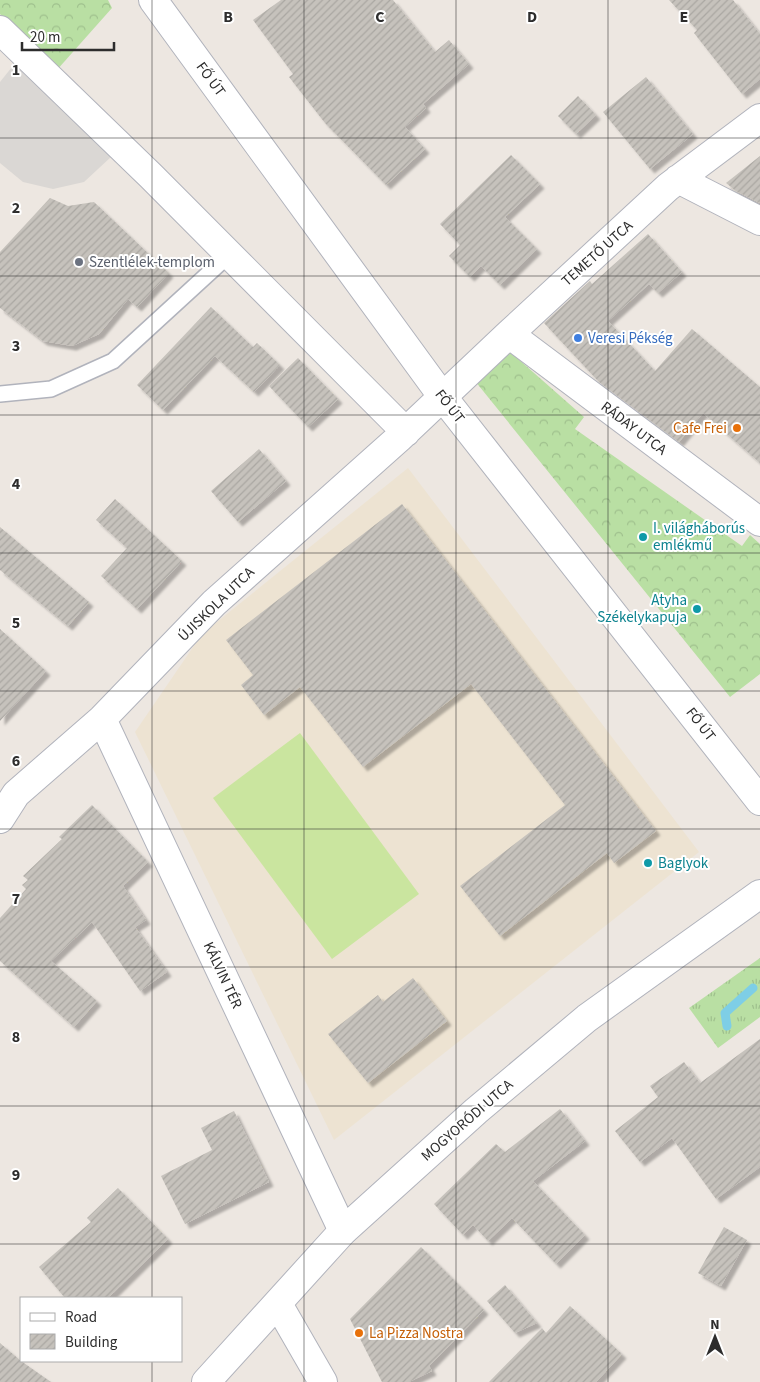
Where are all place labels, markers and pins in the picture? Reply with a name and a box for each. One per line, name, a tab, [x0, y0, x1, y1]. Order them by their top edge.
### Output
place label: Szentlélek-templom	[89, 252, 215, 273]
marker: Szentlélek-templom	[73, 256, 85, 268]
place label: Veresi Pékség	[588, 328, 673, 349]
marker: Veresi Pékség	[572, 332, 584, 344]
place label: Cafe Frei	[673, 418, 727, 439]
marker: Cafe Frei	[731, 422, 743, 434]
place label: I. világháborús emlékmű	[653, 518, 745, 556]
marker: I. világháborús emlékmű	[637, 531, 649, 543]
place label: Atyha Székelykapuja	[597, 590, 687, 628]
marker: Atyha Székelykapuja	[691, 603, 703, 615]
place label: Baglyok	[658, 853, 709, 874]
marker: Baglyok	[642, 857, 654, 869]
place label: La Pizza Nostra	[369, 1323, 463, 1344]
marker: La Pizza Nostra	[353, 1327, 365, 1339]

